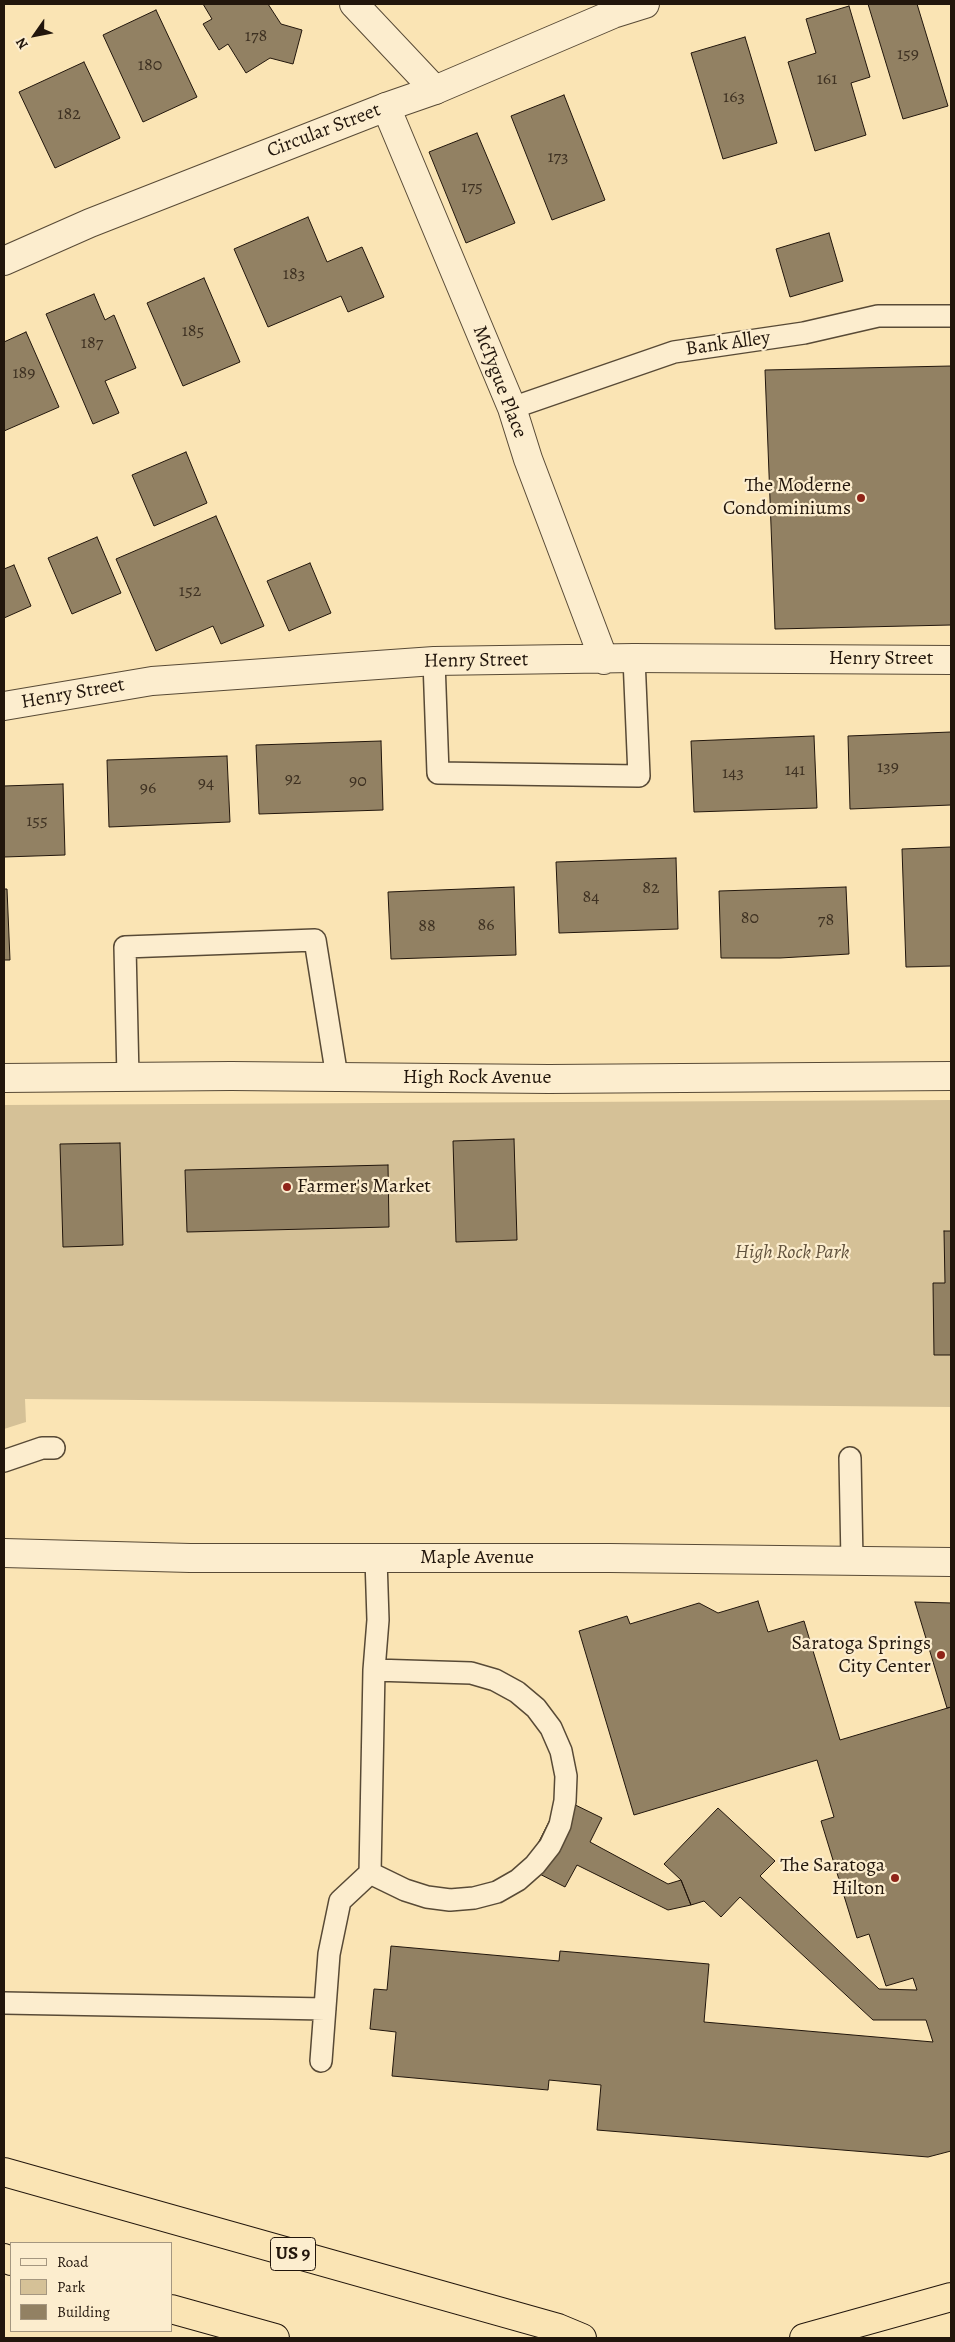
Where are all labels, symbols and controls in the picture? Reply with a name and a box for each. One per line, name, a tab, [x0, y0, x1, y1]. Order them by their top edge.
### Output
north arrow	[10, 10, 60, 60]
house number: 178	[245, 26, 267, 48]
text: N	[11, 34, 33, 53]
house number: 159	[897, 44, 919, 66]
house number: 180	[138, 55, 162, 77]
house number: 161	[817, 69, 837, 91]
house number: 163	[723, 87, 745, 109]
street label: Circular Street	[264, 98, 384, 164]
house number: 182	[57, 104, 81, 126]
house number: 173	[547, 147, 569, 169]
house number: 175	[461, 177, 483, 199]
house number: 183	[283, 264, 305, 286]
house number: 185	[182, 321, 204, 343]
street label: McTygue Place	[467, 322, 531, 442]
street label: Bank Alley	[684, 326, 772, 362]
house number: 187	[81, 333, 103, 355]
house number: 189	[12, 363, 36, 385]
place label: The Moderne Condominiums	[723, 474, 851, 521]
marker: The Moderne Condominiums	[855, 492, 867, 504]
house number: 152	[179, 581, 201, 603]
street label: Henry Street	[829, 647, 933, 671]
street label: Henry Street	[423, 648, 529, 674]
street label: Henry Street	[19, 673, 127, 715]
house number: 139	[877, 757, 899, 779]
house number: 141	[785, 760, 805, 782]
house number: 143	[722, 763, 744, 785]
house number: 92	[285, 769, 301, 791]
house number: 90	[349, 771, 367, 793]
house number: 94	[198, 773, 214, 795]
house number: 96	[140, 778, 156, 800]
house number: 155	[26, 811, 48, 833]
house number: 82	[642, 878, 660, 900]
house number: 84	[583, 887, 599, 909]
house number: 80	[741, 908, 759, 930]
house number: 78	[818, 910, 834, 932]
house number: 86	[477, 915, 495, 937]
house number: 88	[418, 916, 436, 938]
street label: High Rock Avenue	[403, 1066, 551, 1090]
place label: Farmer's Market	[297, 1175, 431, 1199]
marker: Farmer's Market	[281, 1181, 293, 1193]
park label: High Rock Park	[735, 1241, 849, 1265]
street label: Maple Avenue	[420, 1546, 534, 1570]
place label: Saratoga Springs City Center	[792, 1632, 931, 1679]
marker: Saratoga Springs City Center	[935, 1649, 947, 1661]
place label: The Saratoga Hilton	[780, 1854, 885, 1901]
marker: The Saratoga Hilton	[889, 1872, 901, 1884]
road number: US 9	[270, 2238, 316, 2270]
legend	[10, 2242, 172, 2332]
text: Road	[57, 2252, 88, 2272]
text: Park	[57, 2277, 85, 2297]
text: Building	[57, 2302, 110, 2322]

